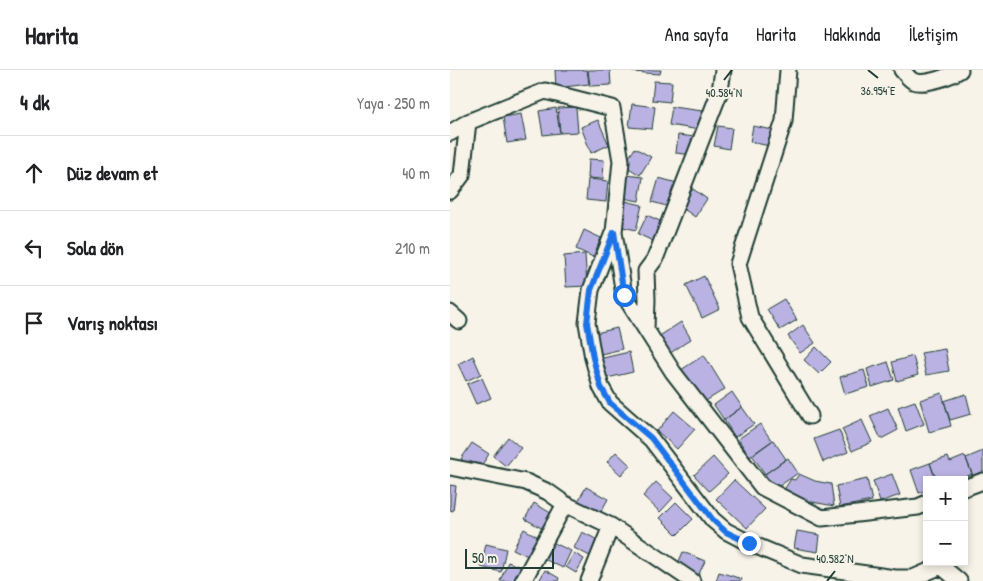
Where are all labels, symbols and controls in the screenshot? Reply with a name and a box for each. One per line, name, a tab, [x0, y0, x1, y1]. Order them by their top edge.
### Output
text: Harita	[25, 19, 78, 51]
text: Ana sayfa	[665, 22, 728, 47]
text: Harita	[756, 22, 796, 47]
text: Hakkında	[824, 22, 880, 47]
text: İletişim	[908, 22, 958, 47]
text: 36.954°E	[861, 82, 896, 99]
text: 40.584°N	[706, 84, 742, 101]
text: 4 dk	[20, 88, 50, 117]
text: Yaya · 250 m	[357, 92, 430, 114]
icon: ahead	[20, 159, 48, 187]
text: Düz devam et	[67, 160, 158, 186]
text: 40 m	[402, 162, 430, 184]
icon: left	[20, 234, 48, 262]
text: Sola dön	[67, 235, 124, 261]
text: 210 m	[395, 237, 430, 259]
route start	[613, 284, 636, 307]
icon: arrive	[20, 309, 48, 337]
text: Varış noktası	[67, 310, 158, 336]
map controls	[923, 476, 968, 566]
button: +	[923, 476, 968, 521]
button: −	[923, 521, 968, 566]
route end	[738, 532, 761, 555]
scale bar	[465, 546, 554, 569]
text: 50 m	[472, 548, 497, 567]
text: 40.582°N	[816, 550, 854, 567]

